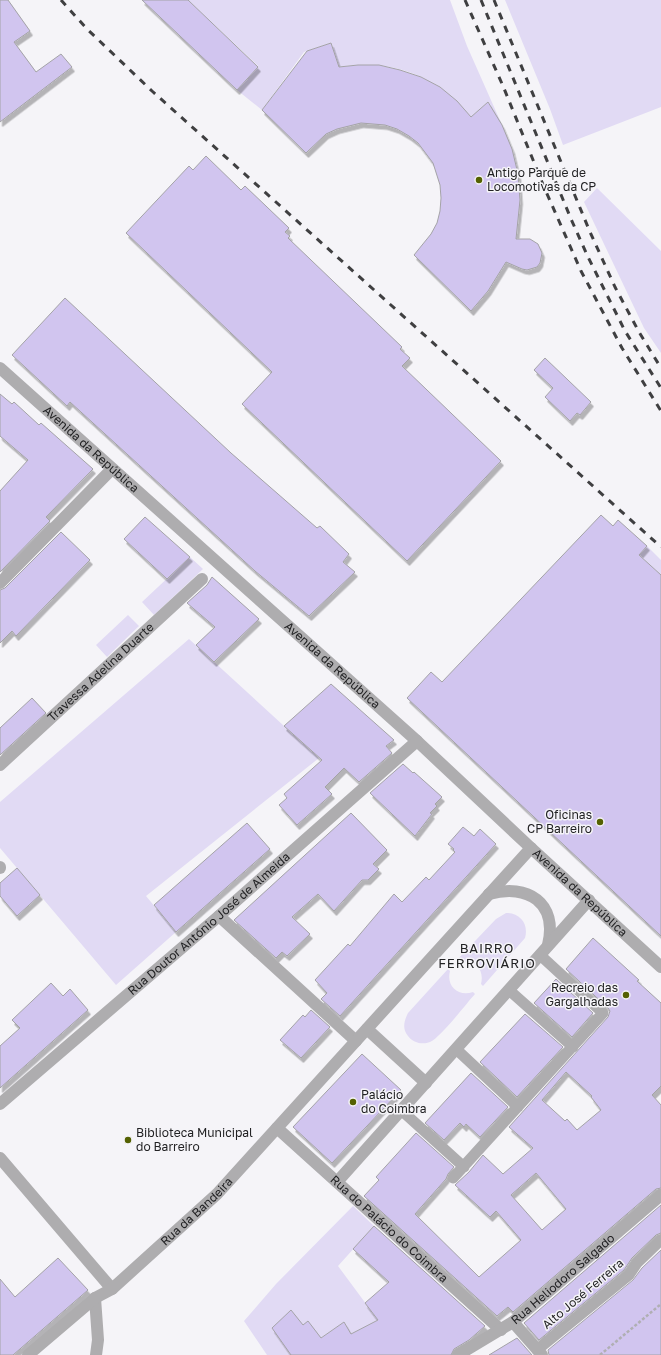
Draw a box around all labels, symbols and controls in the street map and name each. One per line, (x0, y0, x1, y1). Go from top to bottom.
place label: Antigo Parque de Locomotivas da CP (487, 165, 596, 194)
marker: Antigo Parque de Locomotivas da CP (474, 175, 484, 185)
street label: Avenida da República (40, 402, 142, 496)
street label: Avenida da República (282, 618, 384, 712)
street label: Travessa Adelina Duarte (44, 619, 157, 724)
place label: Oficinas CP Barreiro (527, 807, 592, 836)
marker: Oficinas CP Barreiro (595, 817, 605, 827)
street label: Avenida da República (530, 845, 631, 939)
street label: Rua Doutor António José de Almeida (125, 849, 293, 998)
district label: BAIRRO FERROVIÁRIO (438, 940, 536, 971)
place label: Recreio das Gargalhadas (546, 980, 618, 1009)
marker: Recreio das Gargalhadas (621, 990, 631, 1000)
place label: Palácio do Coimbra (361, 1087, 427, 1116)
marker: Palácio do Coimbra (348, 1097, 358, 1107)
place label: Biblioteca Municipal do Barreiro (136, 1125, 253, 1154)
marker: Biblioteca Municipal do Barreiro (123, 1135, 133, 1145)
street label: Rua do Palácio do Coimbra (328, 1172, 451, 1286)
street label: Rua da Bandeira (157, 1174, 236, 1248)
street label: Rua Heliodoro Salgado (508, 1230, 618, 1327)
street label: Alto José Ferreira (539, 1255, 626, 1332)

